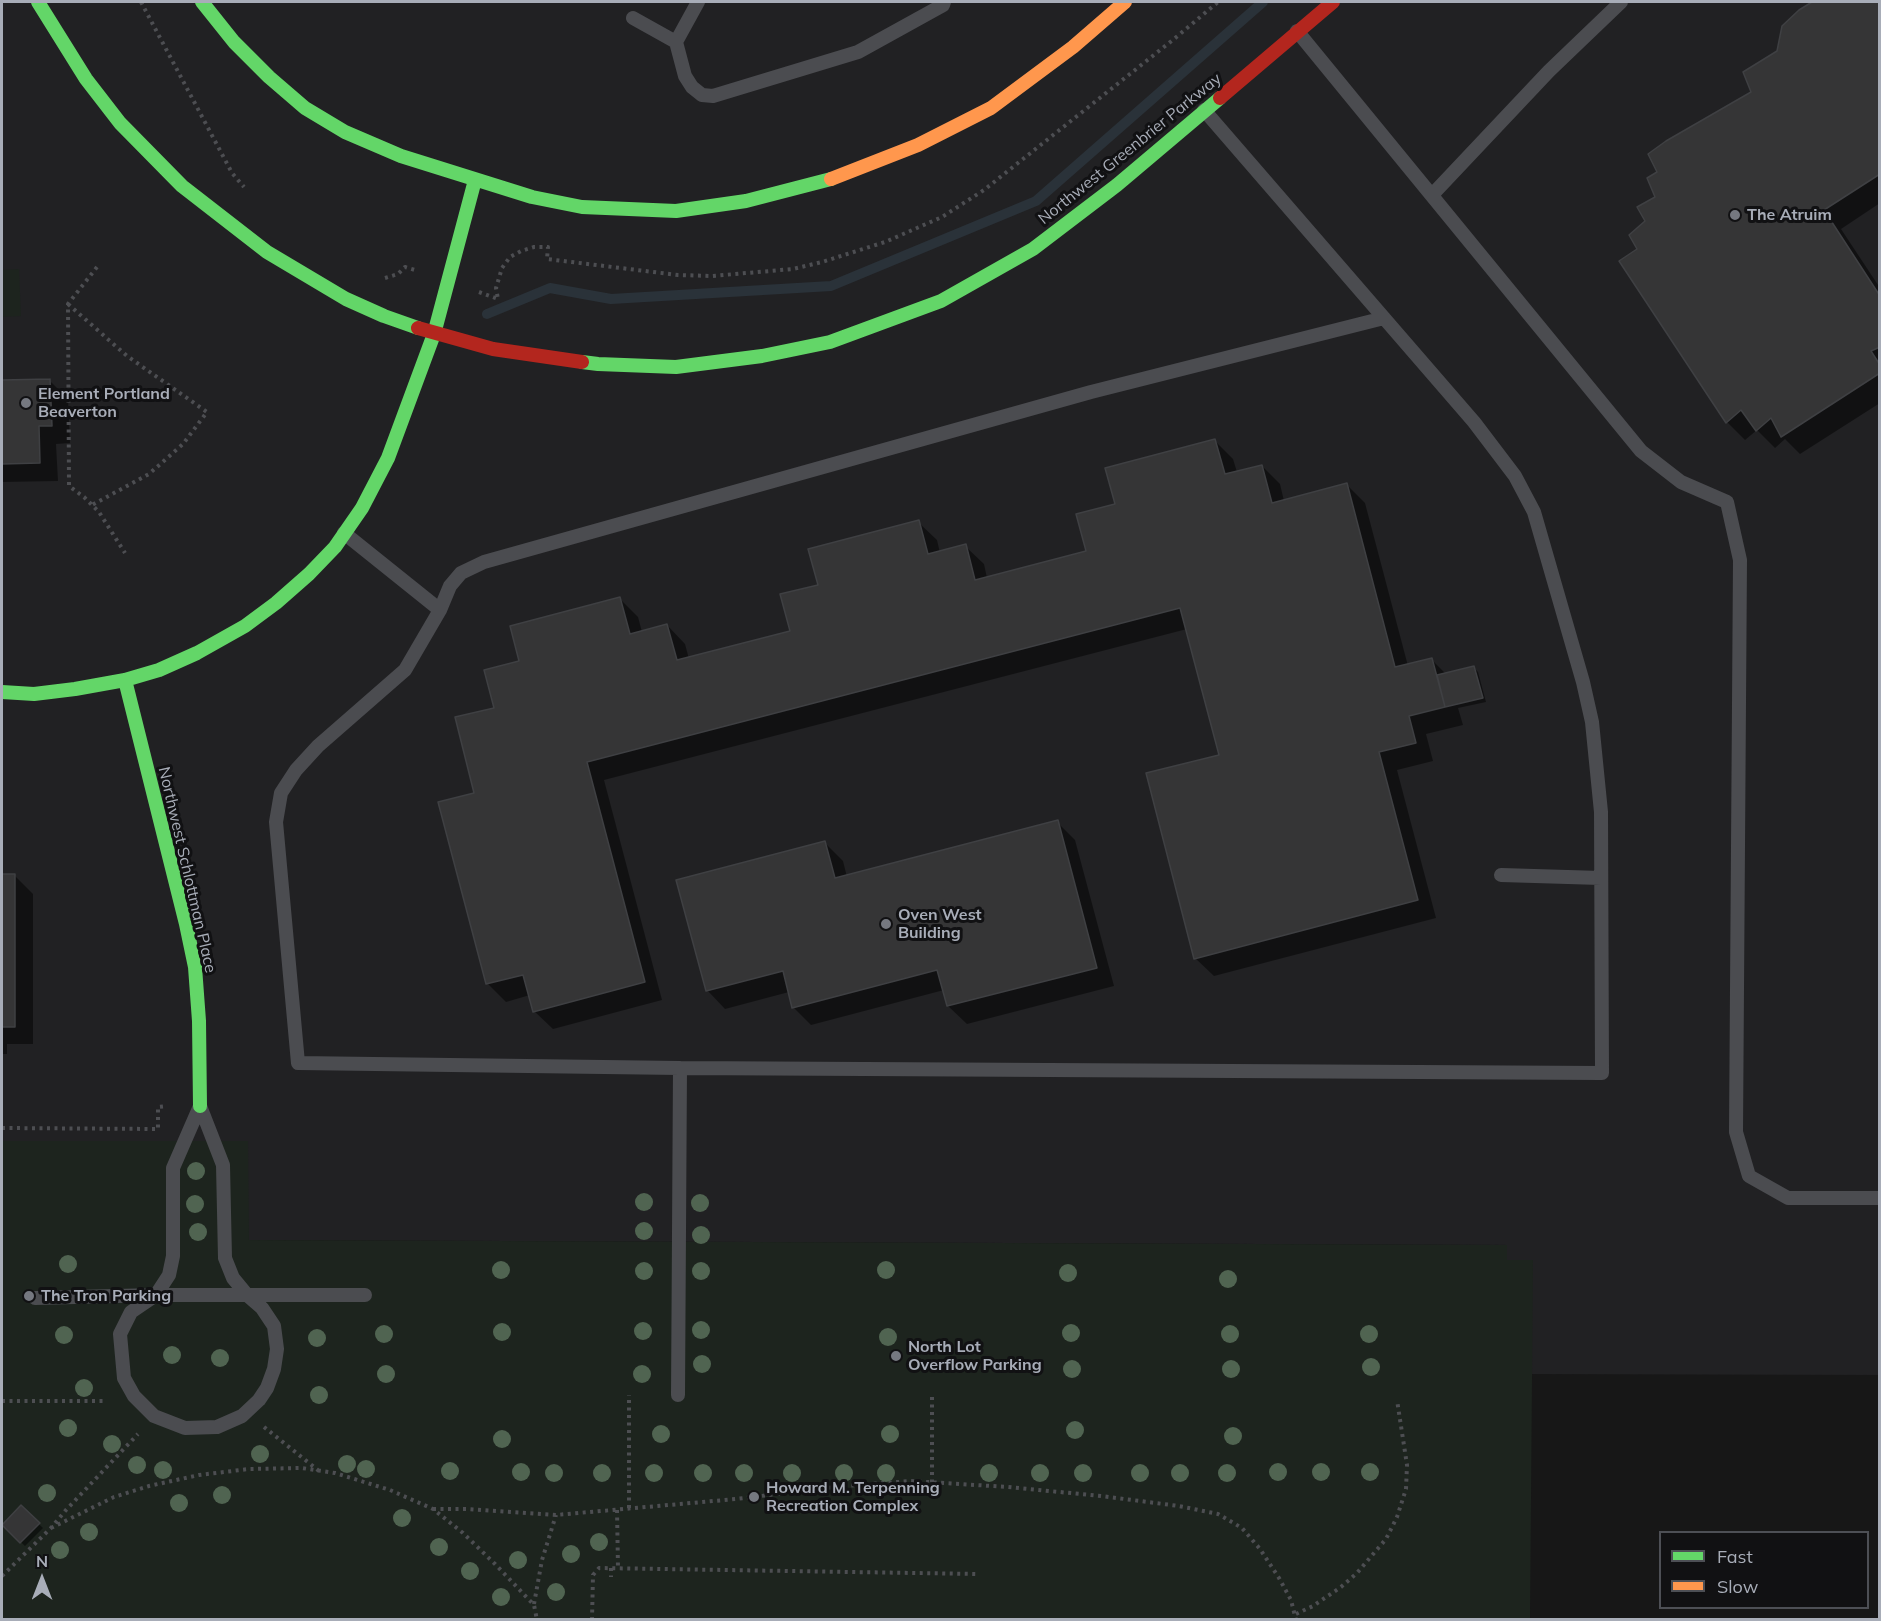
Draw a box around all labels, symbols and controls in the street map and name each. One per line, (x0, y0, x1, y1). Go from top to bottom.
street label: Northwest Greenbrier Parkway (1035, 69, 1225, 229)
place label: The Atruim (1747, 205, 1832, 225)
marker: The Atruim (1728, 208, 1742, 222)
place label: Element Portland Beaverton (38, 384, 170, 422)
marker: Element Portland Beaverton (19, 396, 33, 410)
street label: Northwest Schlottman Place (154, 765, 220, 975)
place label: Oven West Building (898, 905, 982, 943)
marker: Oven West Building (879, 917, 893, 931)
place label: The Tron Parking (41, 1286, 171, 1306)
marker: The Tron Parking (22, 1289, 36, 1303)
place label: North Lot Overflow Parking (908, 1337, 1042, 1375)
marker: North Lot Overflow Parking (889, 1349, 903, 1363)
place label: Howard M. Terpenning Recreation Complex (766, 1478, 940, 1516)
marker: Howard M. Terpenning Recreation Complex (747, 1490, 761, 1504)
legend (1659, 1531, 1869, 1609)
text: Fast (1717, 1545, 1753, 1568)
north arrow (12, 1549, 72, 1609)
text: N (36, 1551, 48, 1571)
text: Slow (1717, 1575, 1758, 1598)

